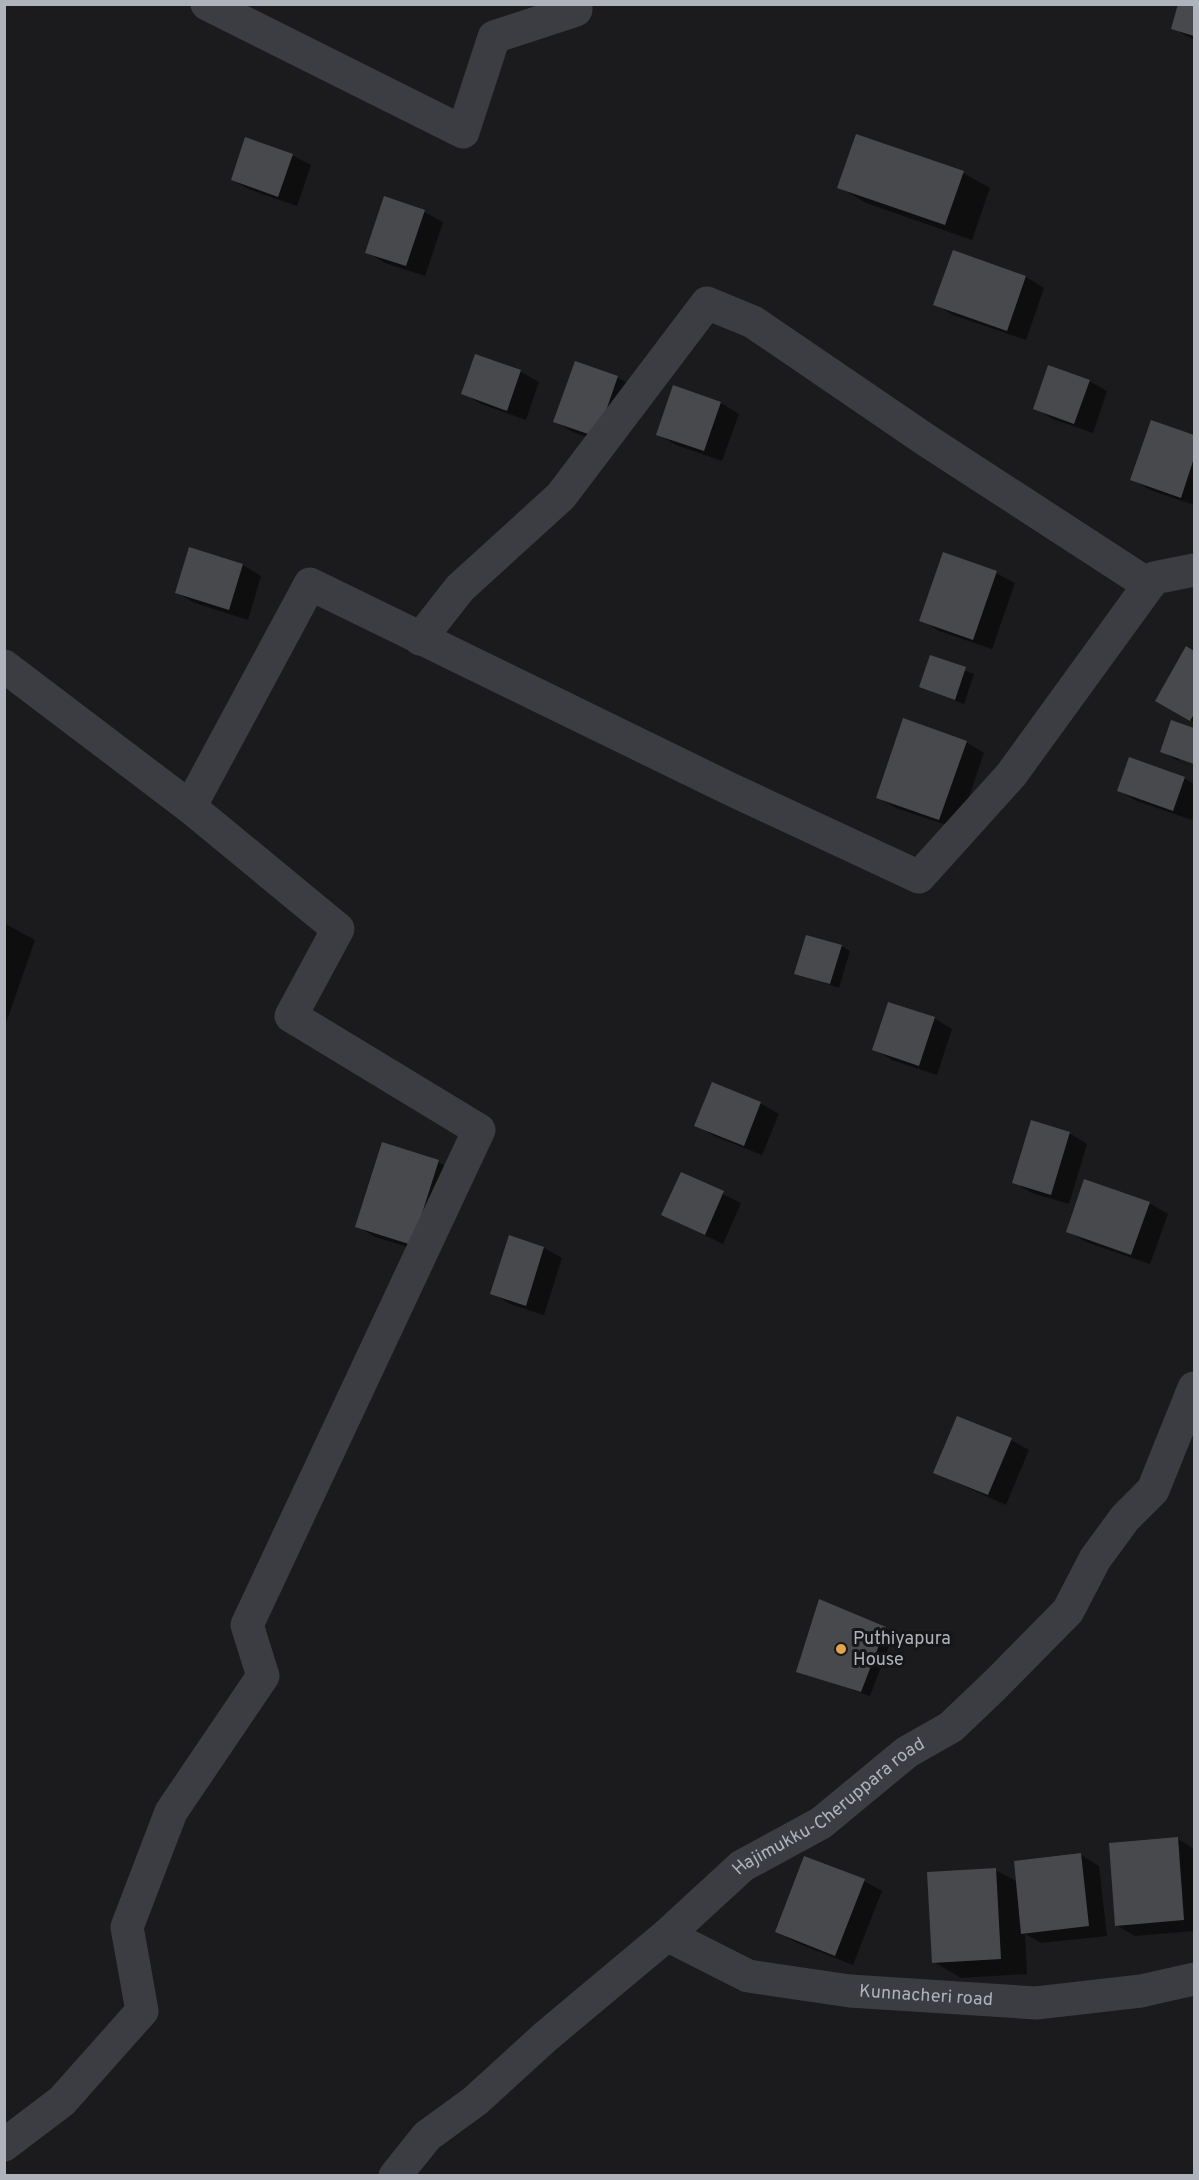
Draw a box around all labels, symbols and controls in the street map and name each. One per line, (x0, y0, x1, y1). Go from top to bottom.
place label: Puthiyapura House (853, 1628, 951, 1672)
marker: Puthiyapura House (834, 1642, 848, 1656)
street label: Hajimukku-Cheruppara road (728, 1733, 929, 1881)
street label: Kunnacheri road (858, 1980, 994, 2012)

